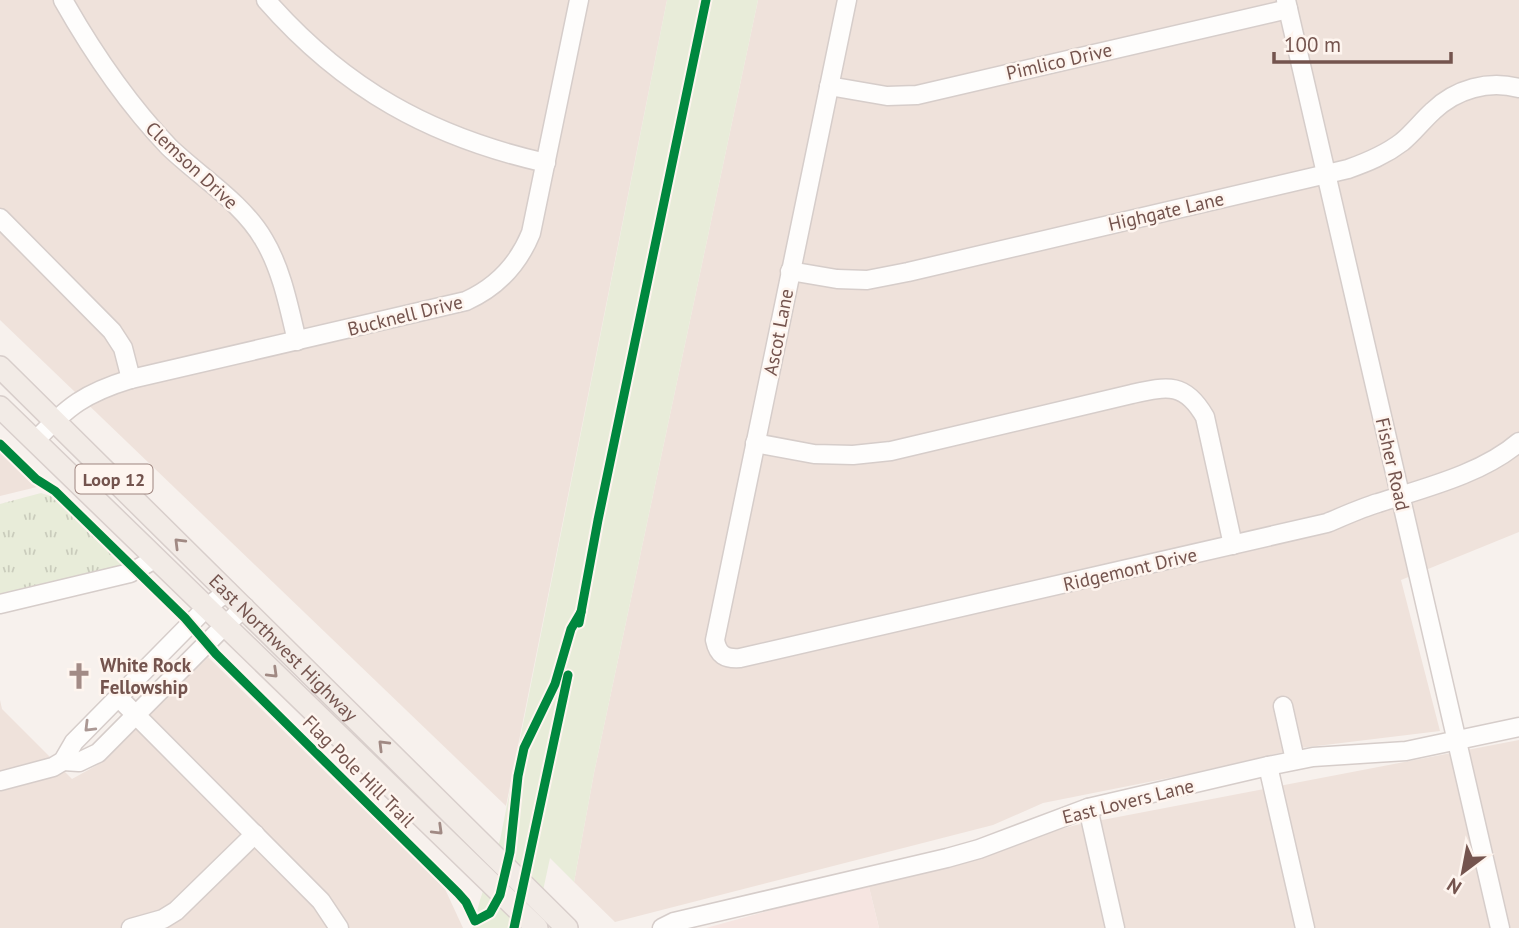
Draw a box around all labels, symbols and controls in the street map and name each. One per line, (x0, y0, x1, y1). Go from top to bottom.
scale bar (1274, 21, 1451, 65)
text: 100 m (1284, 31, 1341, 58)
street label: Pimlico Drive (1004, 37, 1114, 85)
street label: Clemson Drive (141, 116, 243, 214)
street label: Highgate Lane (1106, 186, 1226, 236)
street label: Ascot Lane (758, 287, 798, 377)
street label: Bucknell Drive (345, 289, 465, 341)
street label: Fisher Road (1371, 415, 1415, 513)
road number: Loop 12 (76, 464, 152, 494)
one-way arrow (174, 539, 187, 552)
street label: Ridgemont Drive (1061, 542, 1199, 596)
street label: East Northwest Highway (204, 569, 363, 727)
place label: White Rock Fellowship (100, 653, 192, 699)
church icon: White Rock Fellowship (64, 661, 94, 691)
one-way arrow (264, 665, 277, 678)
street label: Flag Pole Hill Trail (298, 710, 420, 832)
one-way arrow (85, 718, 98, 731)
one-way arrow (379, 740, 392, 753)
street label: East Lovers Lane (1060, 773, 1196, 829)
one-way arrow (429, 822, 442, 835)
north arrow (1428, 837, 1498, 907)
text: N (1442, 873, 1466, 900)

